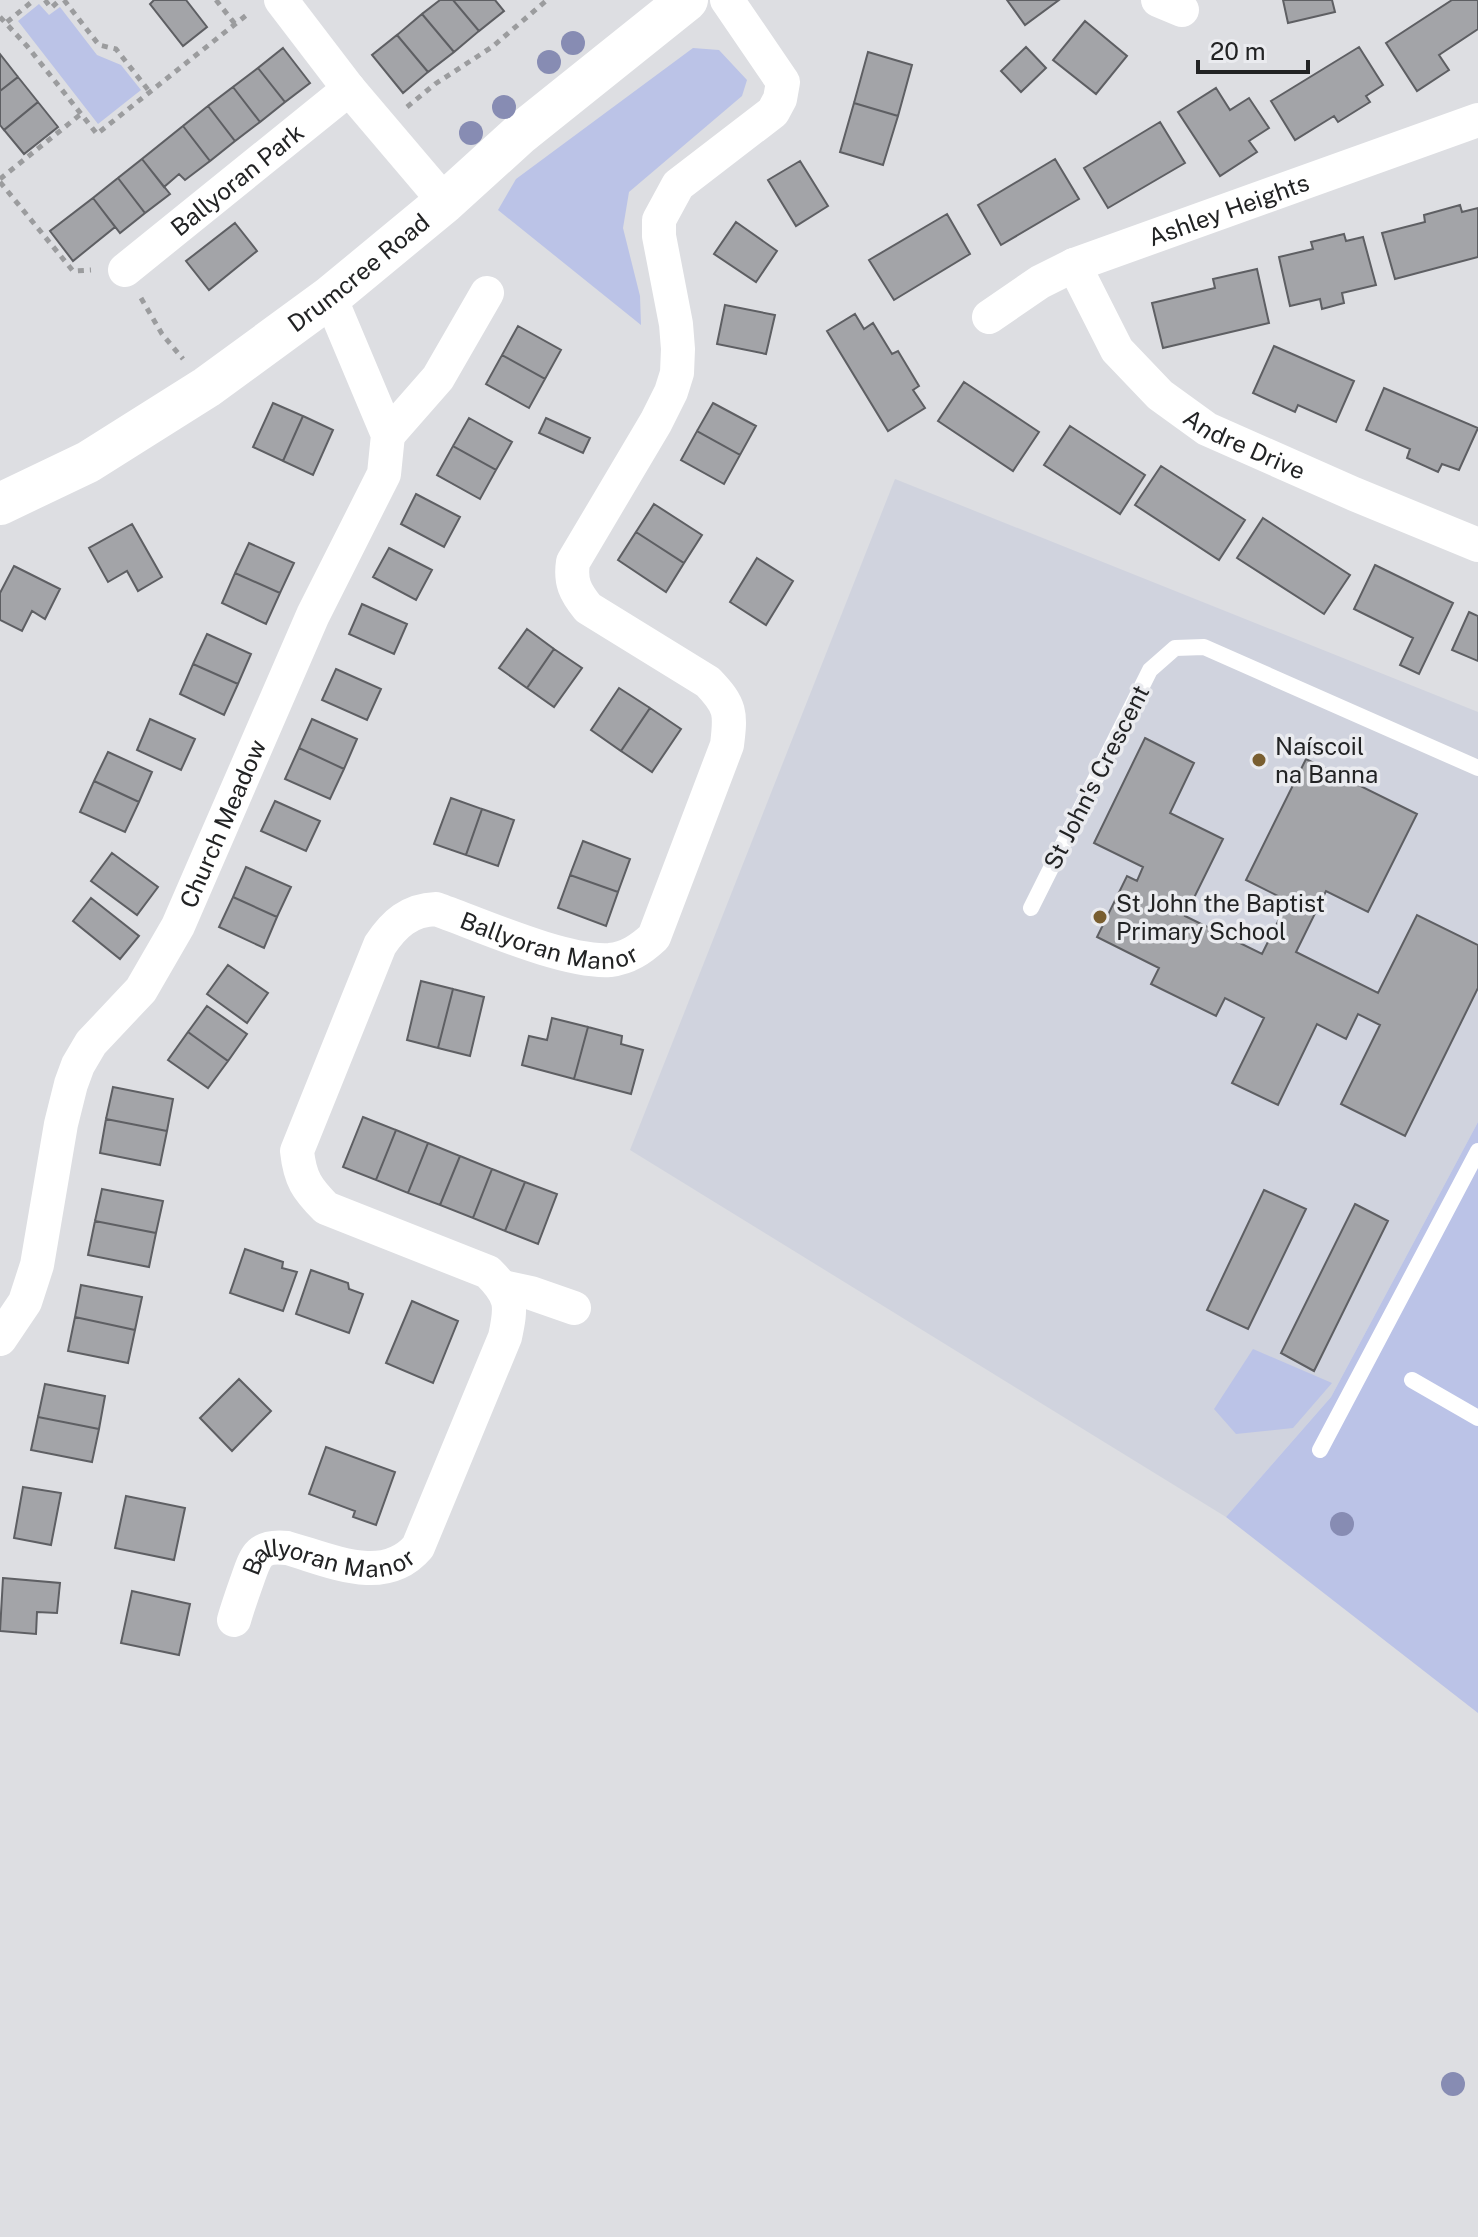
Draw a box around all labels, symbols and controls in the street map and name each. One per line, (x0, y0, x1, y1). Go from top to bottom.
scale bar (1198, 24, 1308, 74)
text: 20 m (1210, 37, 1266, 65)
street label: Ballyoran Park (165, 118, 309, 241)
street label: Ashley Heights (1144, 168, 1313, 251)
street label: Drumcree Road (282, 207, 434, 337)
street label: Andre Drive (1178, 403, 1310, 485)
street label: St John's Crescent (1038, 680, 1154, 874)
place label: Naíscoil na Banna (1275, 732, 1378, 788)
street label: Church Meadow (174, 735, 271, 912)
marker: Naíscoil na Banna (1250, 751, 1268, 769)
place label: St John the Baptist Primary School (1116, 889, 1325, 945)
street label: Ballyoran Manor (456, 906, 643, 974)
marker: St John the Baptist Primary School (1091, 908, 1109, 926)
street label: Ballyoran Manor (236, 1533, 420, 1582)

